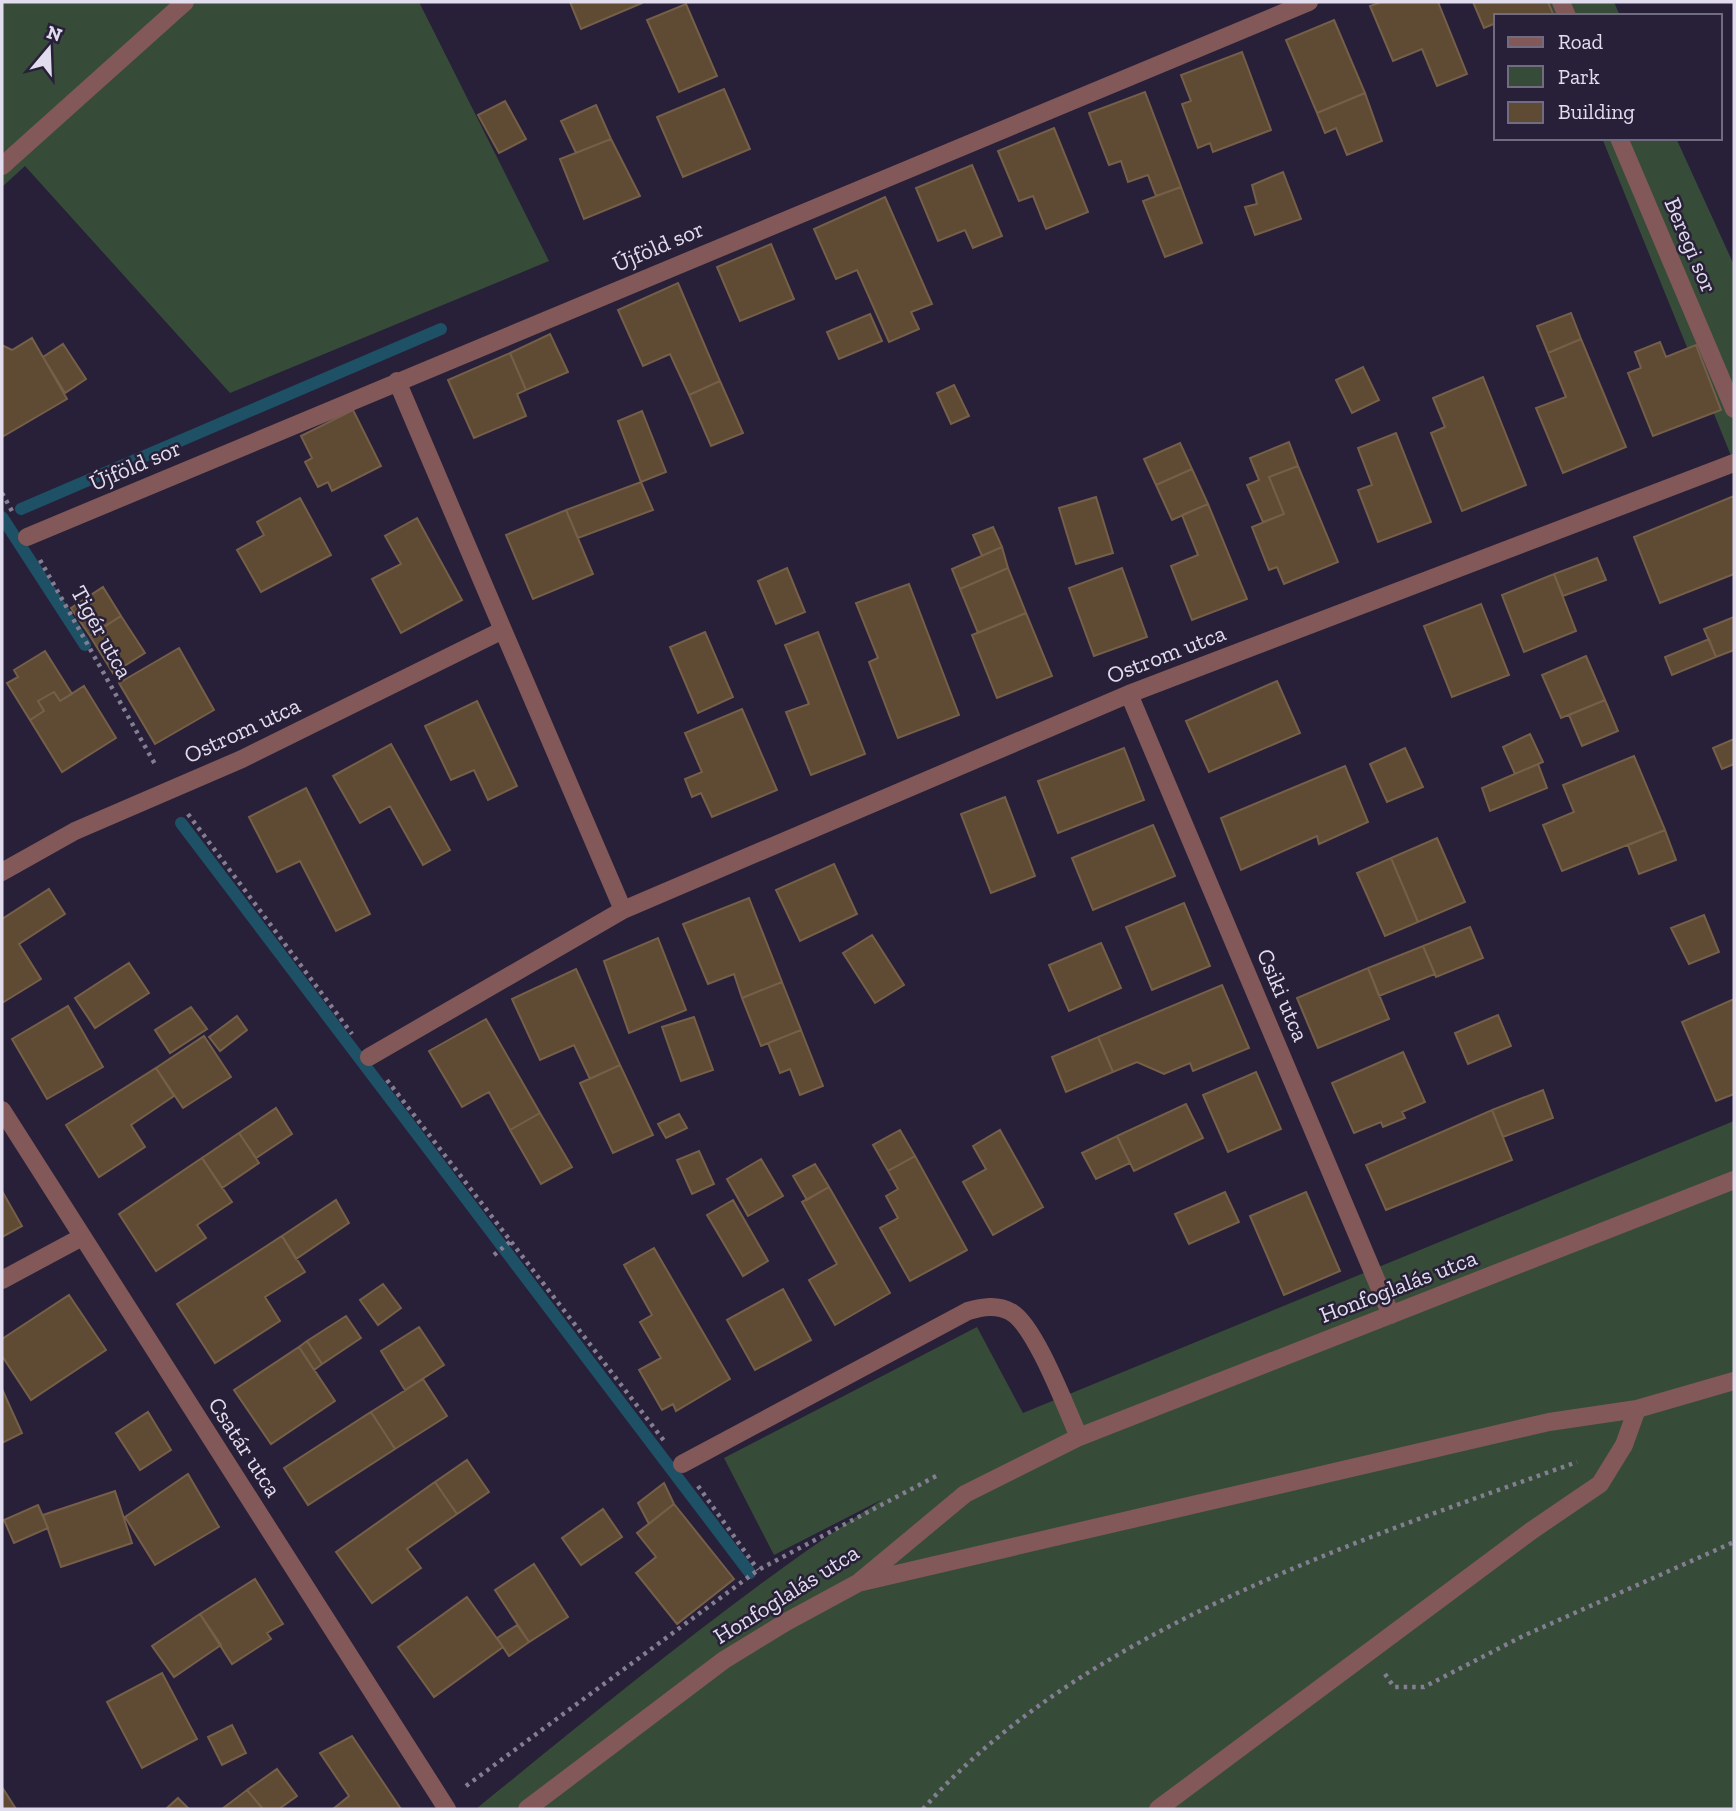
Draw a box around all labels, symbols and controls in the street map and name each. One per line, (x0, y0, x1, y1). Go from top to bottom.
north arrow (14, 14, 84, 84)
legend (1494, 14, 1722, 140)
text: N (44, 20, 65, 47)
text: Road (1558, 29, 1604, 54)
text: Park (1558, 64, 1600, 89)
text: Building (1558, 99, 1635, 124)
street label: Beregi sor (1658, 193, 1724, 297)
street label: Újföld sor (608, 214, 708, 278)
street label: Újföld sor (85, 433, 185, 497)
street label: Tigér utca (65, 581, 139, 683)
street label: Ostrom utca (1103, 619, 1229, 689)
street label: Ostrom utca (179, 691, 305, 769)
street label: Csiki utca (1251, 944, 1315, 1046)
street label: Honfoglalás utca (1315, 1243, 1481, 1329)
street label: Csatár utca (202, 1392, 288, 1502)
street label: Honfoglalás utca (708, 1538, 864, 1650)

